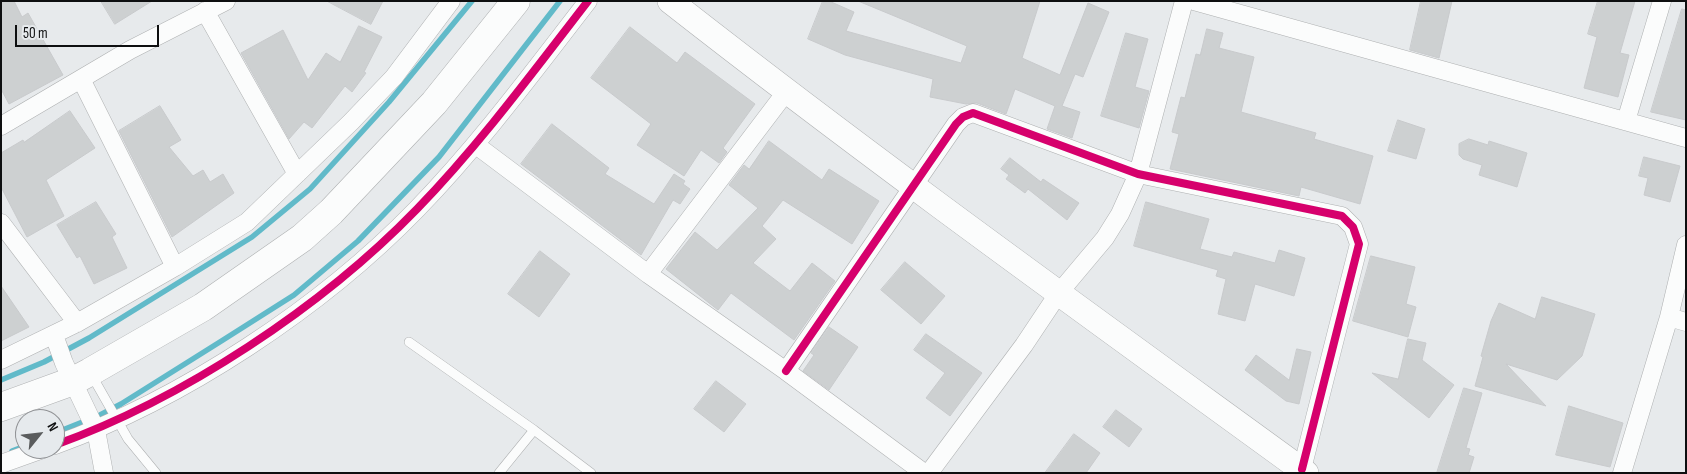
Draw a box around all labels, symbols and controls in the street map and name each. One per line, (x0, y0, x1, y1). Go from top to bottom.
scale bar (18, 15, 161, 47)
text: 50 m (23, 24, 48, 43)
north arrow (15, 409, 65, 459)
text: N (43, 420, 62, 434)

